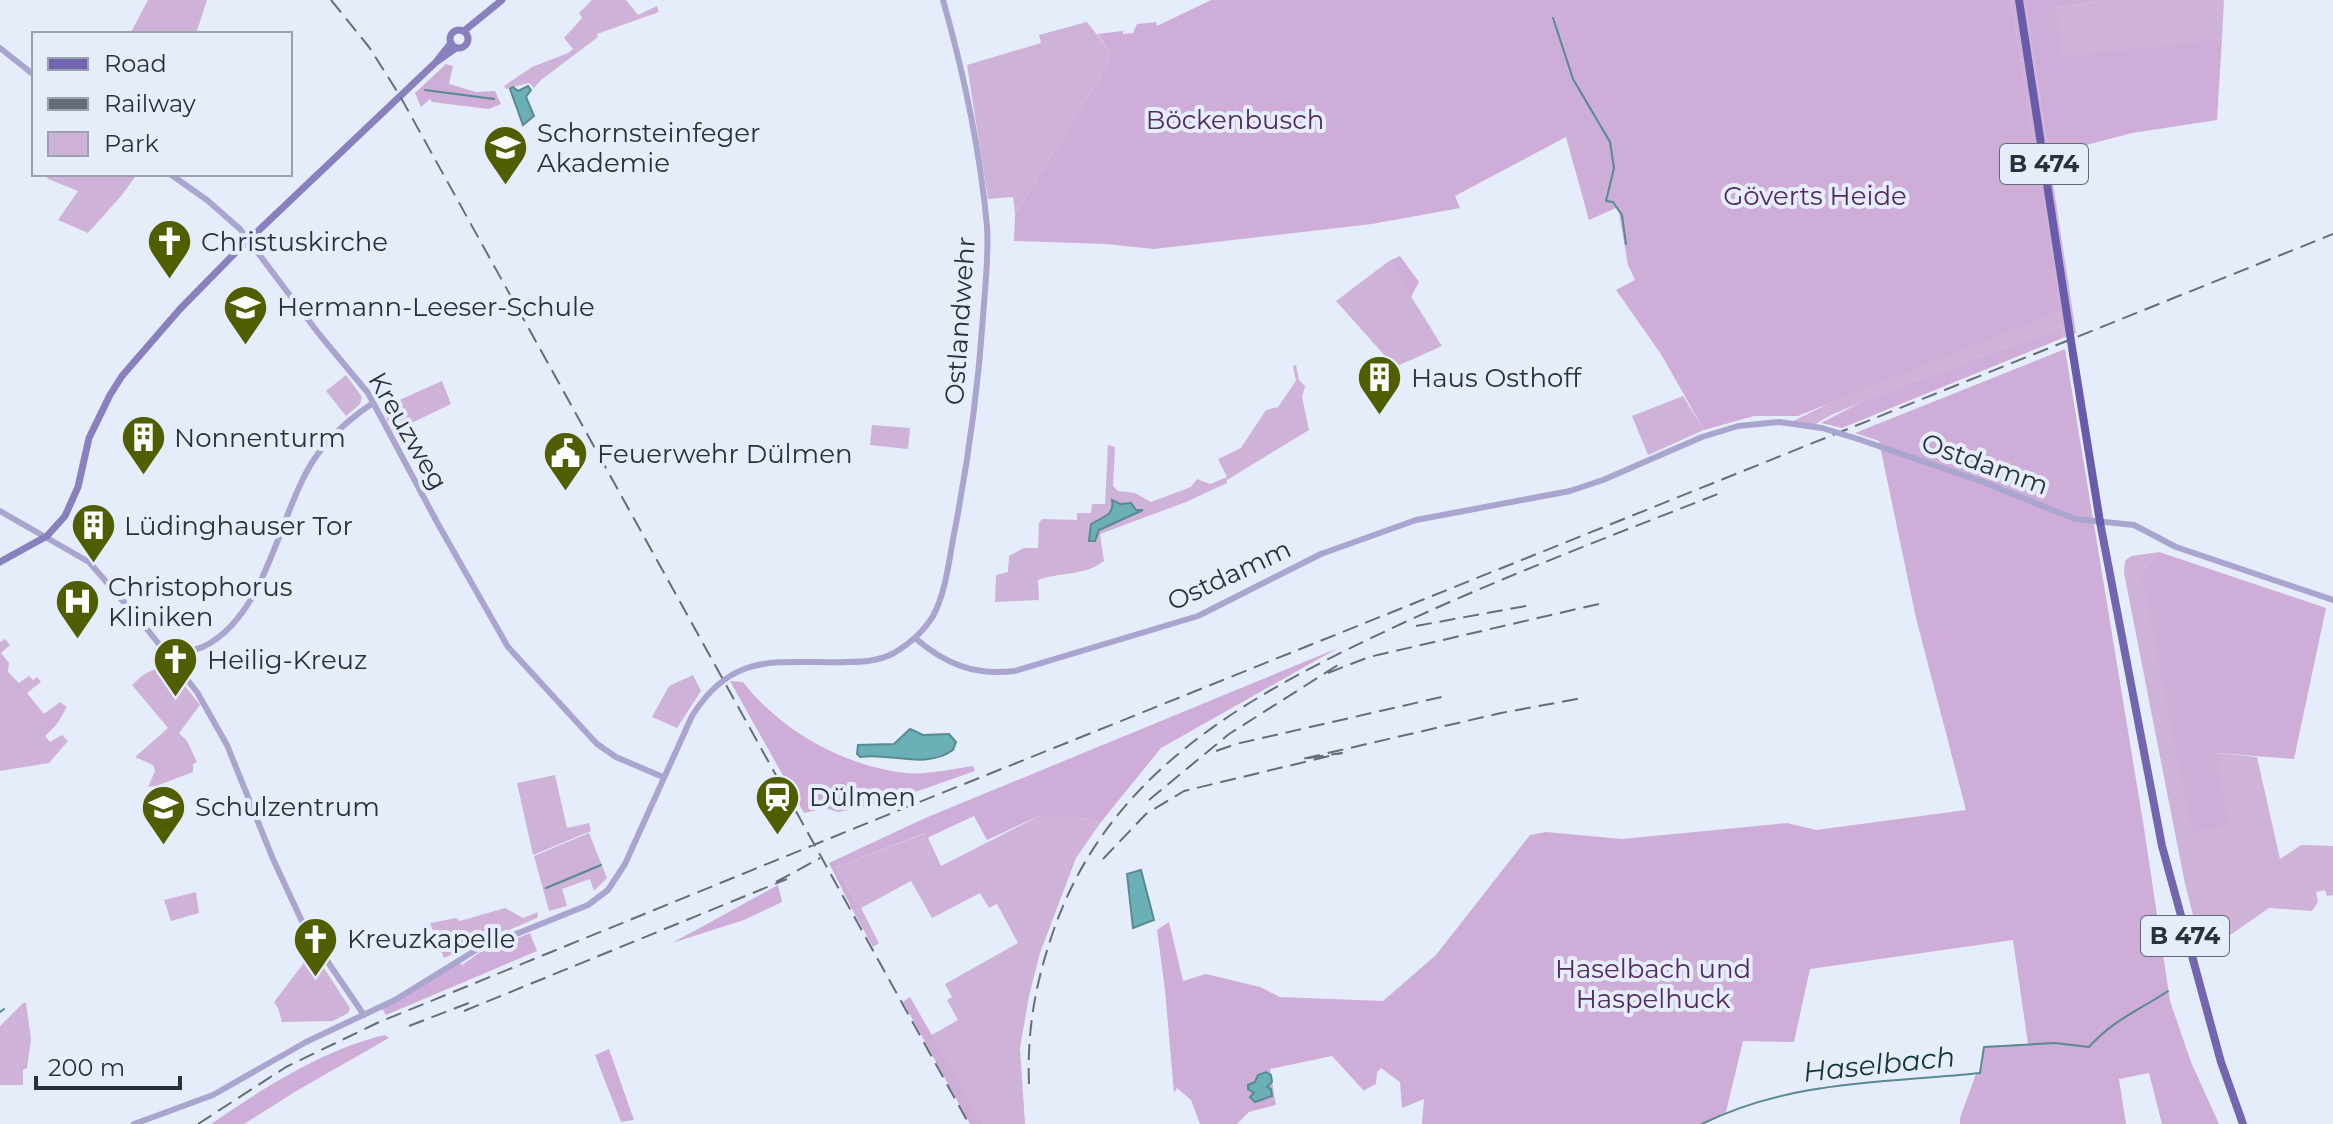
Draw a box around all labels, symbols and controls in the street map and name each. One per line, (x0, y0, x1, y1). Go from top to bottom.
legend (32, 32, 292, 176)
text: Road (104, 49, 167, 78)
text: Railway (104, 89, 196, 118)
park label: Böckenbusch (1146, 104, 1324, 136)
place label: Schornsteinfeger Akademie (537, 117, 760, 179)
school or university icon: Schornsteinfeger Akademie (482, 124, 530, 187)
text: Park (104, 129, 159, 158)
road number: B 474 (2000, 144, 2088, 184)
park label: Göverts Heide (1723, 180, 1907, 212)
church icon: Christuskirche (146, 218, 194, 281)
place label: Christuskirche (201, 226, 388, 258)
street label: Ostlandwehr (938, 236, 982, 406)
school or university icon: Hermann-Leeser-Schule (222, 283, 270, 346)
place label: Hermann-Leeser-Schule (277, 291, 595, 323)
building icon: Haus Osthoff (1356, 354, 1404, 417)
place label: Haus Osthoff (1411, 362, 1582, 394)
street label: Kreuzweg (362, 366, 454, 496)
building icon: Nonnenturm (119, 414, 167, 477)
place label: Nonnenturm (174, 422, 346, 454)
street label: Ostdamm (1917, 426, 2053, 502)
public building icon: Feuerwehr Dülmen (542, 430, 590, 493)
place label: Feuerwehr Dülmen (597, 438, 852, 470)
building icon: Lüdinghauser Tor (69, 502, 117, 565)
place label: Lüdinghauser Tor (124, 510, 353, 542)
street label: Ostdamm (1162, 532, 1296, 618)
place label: Christophorus Kliniken (108, 571, 292, 633)
hospital icon: Christophorus Kliniken (53, 578, 101, 641)
church icon: Heilig-Kreuz (152, 636, 200, 699)
place label: Heilig-Kreuz (207, 644, 367, 676)
station icon: Dülmen (754, 773, 802, 836)
place label: Dülmen (809, 781, 916, 813)
school or university icon: Schulzentrum (140, 783, 188, 846)
place label: Schulzentrum (195, 791, 380, 823)
church icon: Kreuzkapelle (292, 915, 340, 978)
road number: B 474 (2141, 916, 2229, 956)
place label: Kreuzkapelle (347, 923, 515, 955)
park label: Haselbach und Haspelhuck (1555, 953, 1751, 1015)
water label: Haselbach (1801, 1039, 1957, 1089)
scale bar (36, 1040, 180, 1090)
text: 200 m (48, 1053, 125, 1082)

